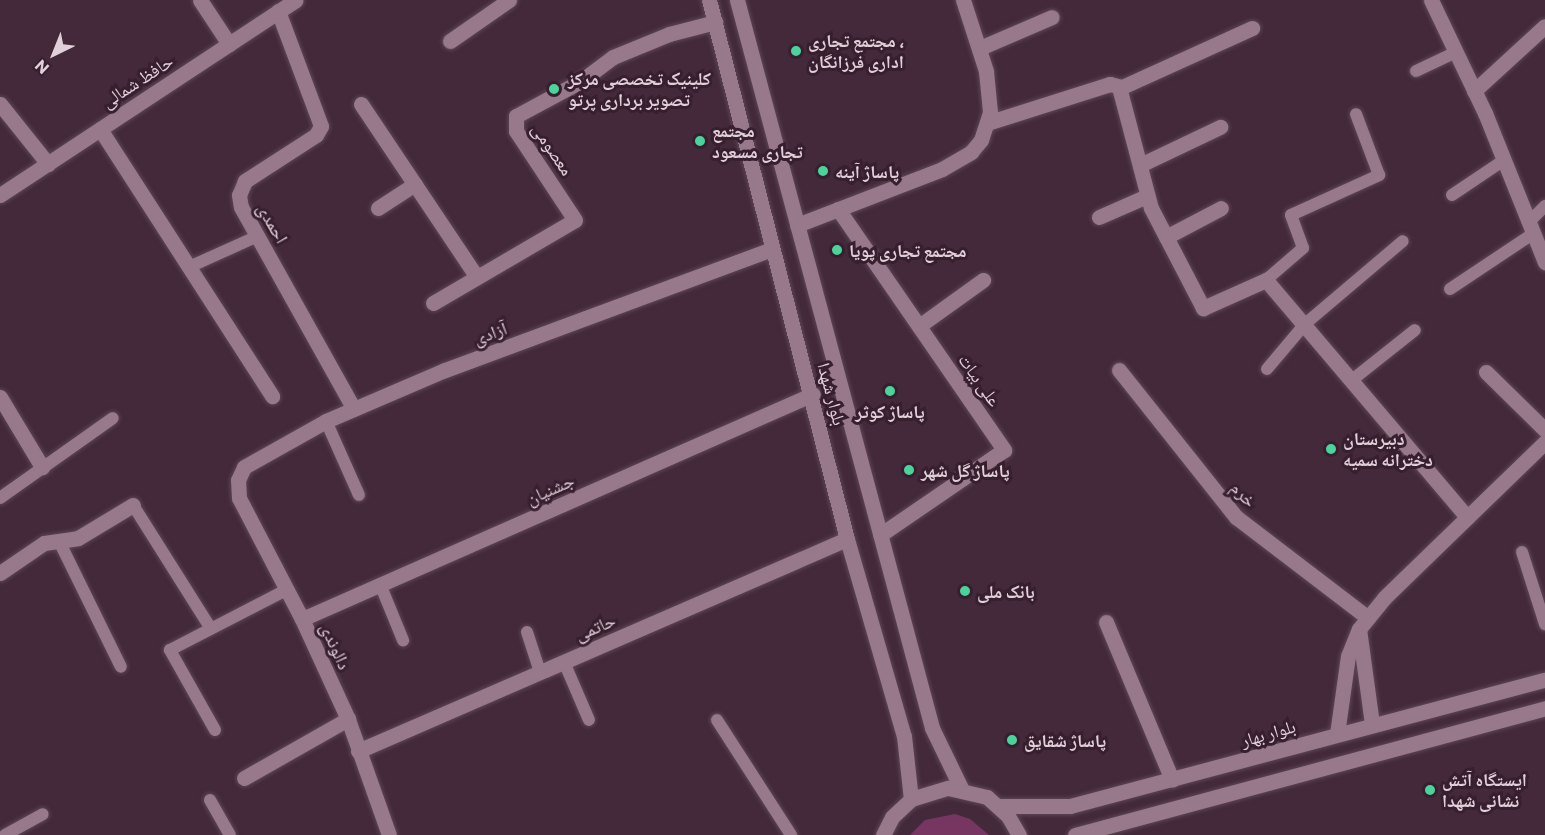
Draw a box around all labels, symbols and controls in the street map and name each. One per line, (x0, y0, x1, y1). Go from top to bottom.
north arrow (24, 24, 84, 84)
place label: مجتمع تجاری ، اداری فرزانگان (808, 30, 904, 72)
marker: مجتمع تجاری ، اداری فرزانگان (789, 44, 803, 58)
street label: حافظ شمالی (97, 50, 177, 112)
text: N (31, 56, 52, 79)
place label: کلینیک تخصصی مرکز تصویر برداری پرتو (568, 68, 711, 110)
marker: کلینیک تخصصی مرکز تصویر برداری پرتو (545, 80, 563, 98)
street label: معصومی (528, 119, 578, 179)
place label: مجتمع تجاری مسعود (712, 120, 803, 162)
marker: مجتمع تجاری مسعود (693, 134, 707, 148)
place label: پاساژ آینه (835, 160, 899, 182)
marker: پاساژ آینه (816, 164, 830, 178)
street label: احمدی (253, 199, 293, 247)
place label: مجتمع تجاری پویا (849, 239, 966, 261)
marker: مجتمع تجاری پویا (830, 243, 844, 257)
street label: آزادی (470, 317, 510, 349)
street label: علی بیات (954, 350, 1006, 410)
street label: بلوار شهدا (813, 360, 851, 428)
marker: پاساژ کوثر (883, 384, 897, 398)
place label: پاساژ کوثر (855, 400, 925, 422)
place label: دبیرستان دخترانه سمیه (1343, 428, 1433, 470)
marker: دبیرستان دخترانه سمیه (1324, 442, 1338, 456)
place label: پاساژ گل شهر (921, 459, 1010, 481)
marker: پاساژ گل شهر (902, 463, 916, 477)
street label: جشنیان (523, 469, 577, 509)
street label: خرم (1227, 477, 1261, 511)
place label: بانک ملی (977, 580, 1035, 602)
marker: بانک ملی (958, 584, 972, 598)
street label: حاتمی (571, 609, 619, 645)
street label: دالوندی (316, 619, 356, 673)
street label: بلوار بهار (1238, 715, 1298, 751)
place label: پاساژ شقایق (1024, 729, 1106, 751)
marker: پاساژ شقایق (1005, 733, 1019, 747)
place label: ایستگاه آتش نشانی شهدا (1442, 769, 1527, 812)
marker: ایستگاه آتش نشانی شهدا (1423, 783, 1437, 797)

